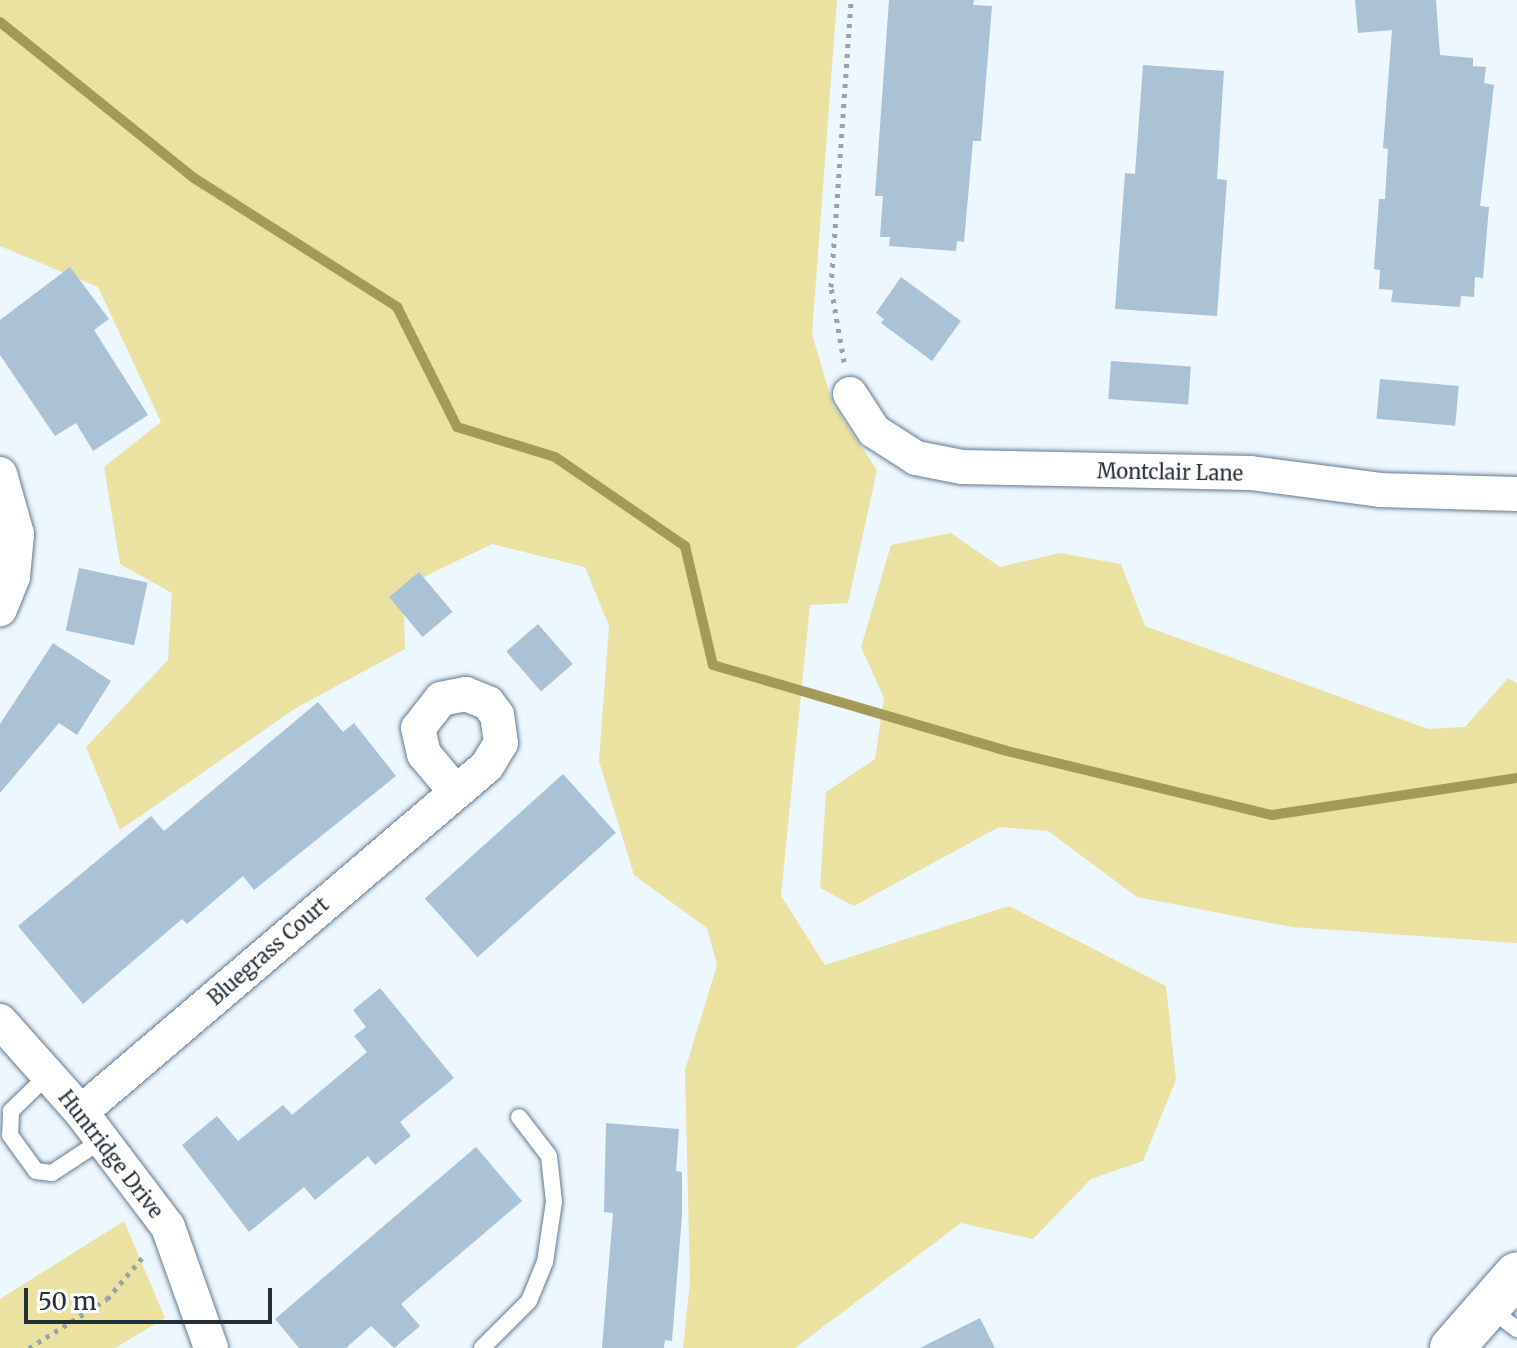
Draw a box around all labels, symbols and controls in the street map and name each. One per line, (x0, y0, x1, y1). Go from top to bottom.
street label: Montclair Lane (1097, 459, 1243, 485)
street label: Bluegrass Court (203, 892, 333, 1010)
street label: Huntridge Drive (54, 1085, 168, 1223)
scale bar (28, 1272, 276, 1322)
text: 50 m (38, 1286, 97, 1317)

